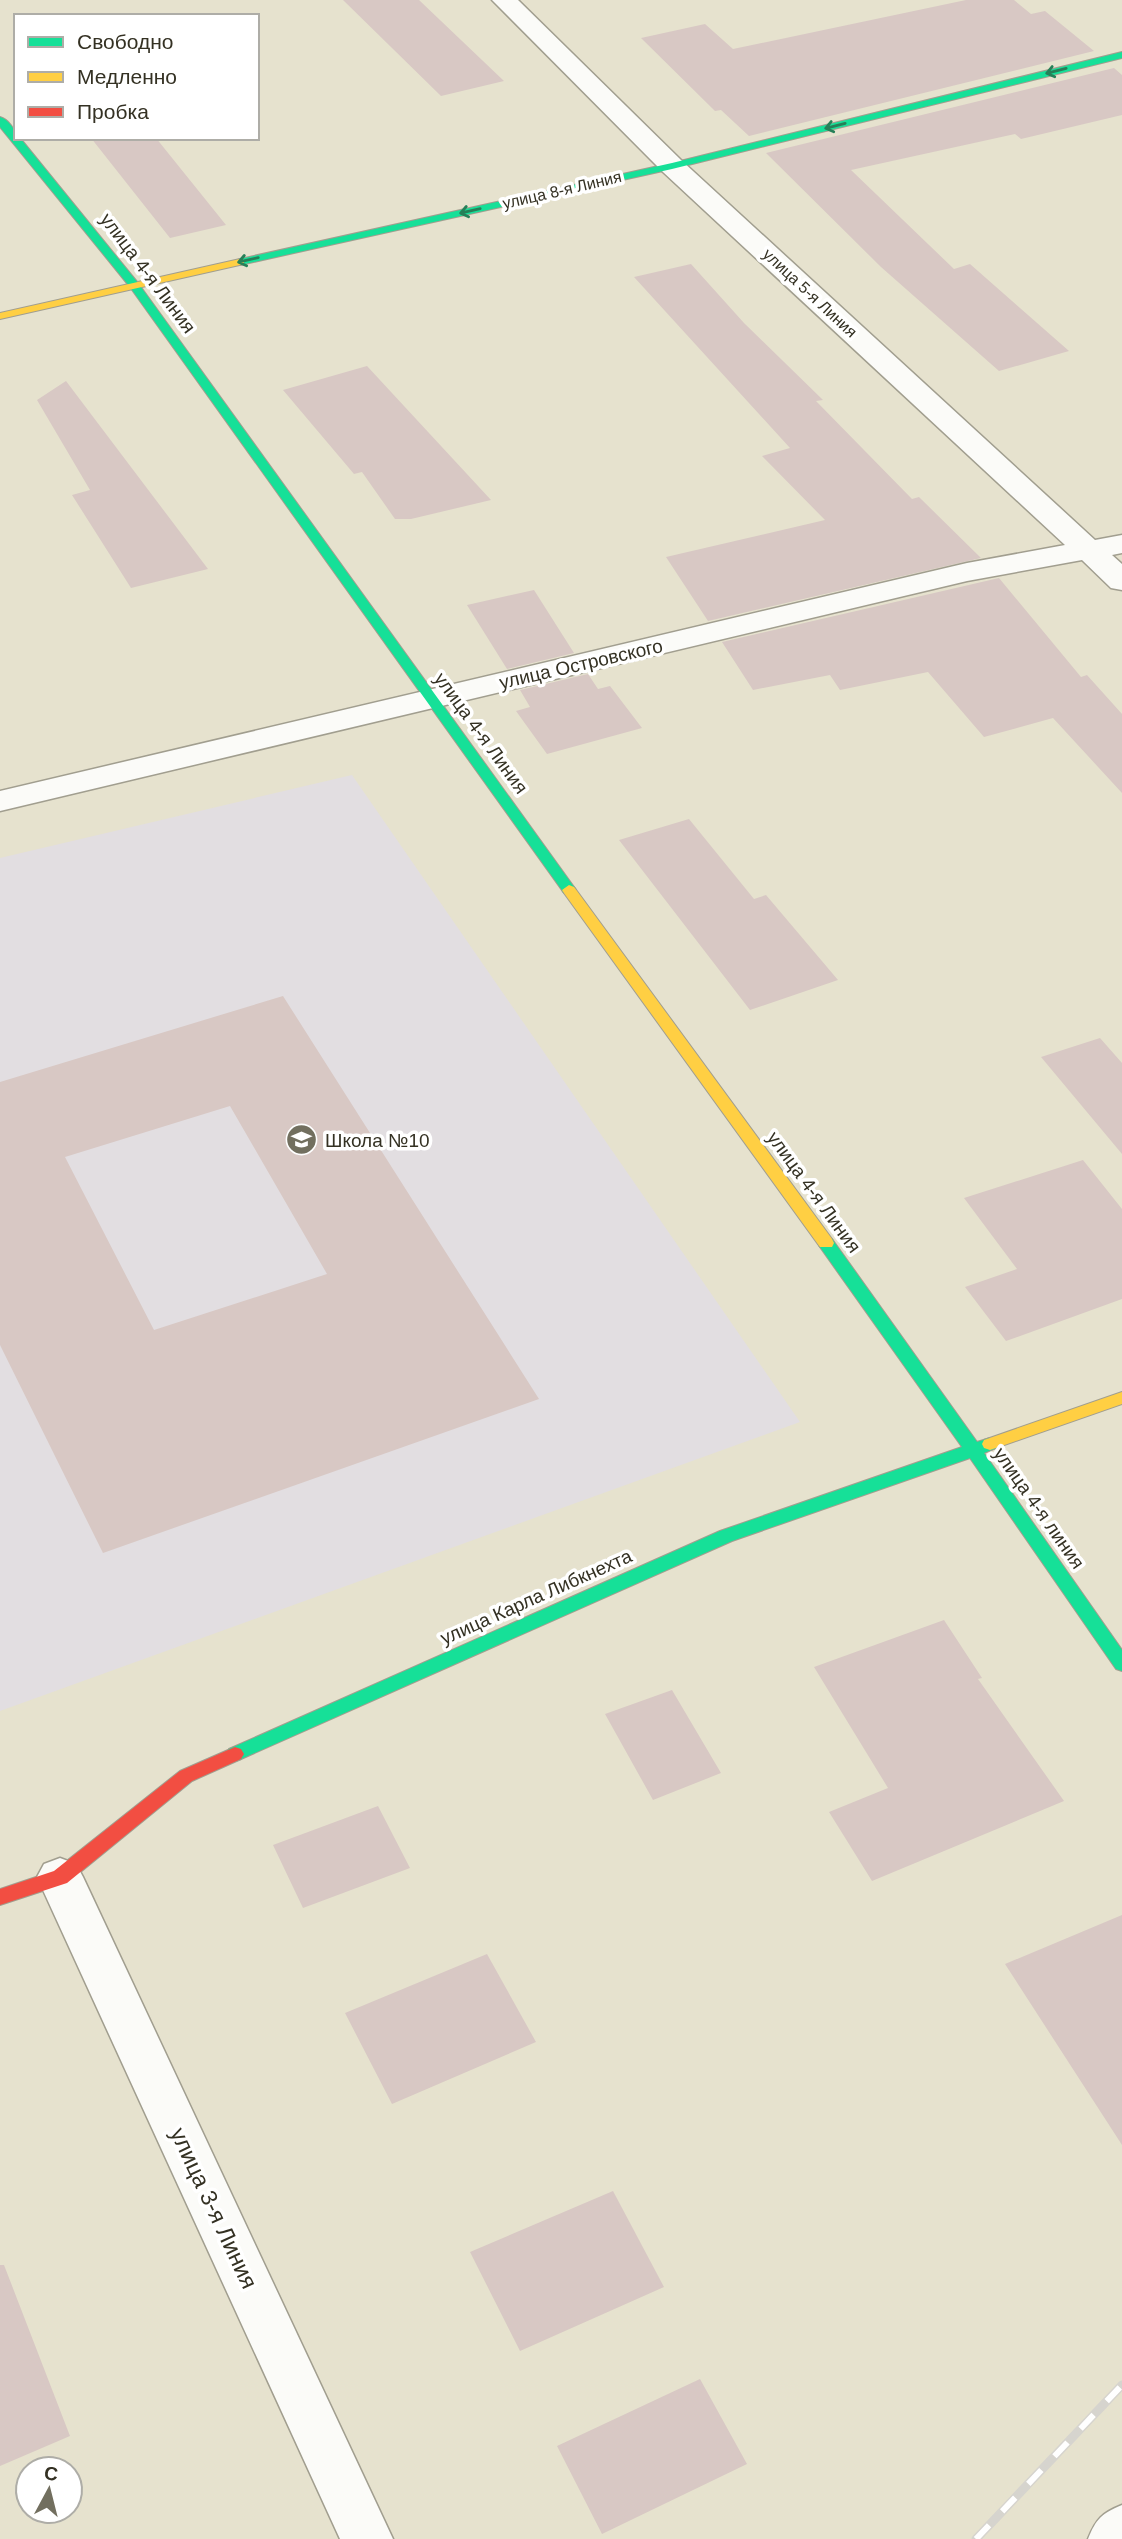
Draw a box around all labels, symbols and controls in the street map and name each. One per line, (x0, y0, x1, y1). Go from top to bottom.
legend (14, 14, 259, 140)
text: Свободно (77, 30, 174, 53)
text: Медленно (77, 65, 177, 88)
one-way arrow (1045, 65, 1068, 78)
text: Пробка (77, 100, 149, 123)
one-way arrow (824, 120, 847, 133)
street label: улица 8-я Линия (501, 168, 623, 212)
one-way arrow (459, 204, 482, 218)
street label: улица 4-я Линия (96, 209, 200, 337)
street label: улица 5-я Линия (760, 245, 860, 341)
one-way arrow (237, 254, 260, 267)
street label: улица Островского (497, 635, 665, 693)
street label: улица 4-я Линия (430, 668, 532, 798)
school or university icon: Школа №10 (285, 1123, 319, 1157)
street label: улица 4-я Линия (763, 1127, 865, 1257)
place label: Школа №10 (325, 1130, 430, 1151)
street label: улица 4-я линия (989, 1443, 1089, 1573)
street label: улица Карла Либкнехта (437, 1545, 635, 1649)
street label: улица 3-я Линия (165, 2123, 263, 2293)
north arrow (14, 2455, 84, 2525)
text: С (43, 2462, 59, 2485)

